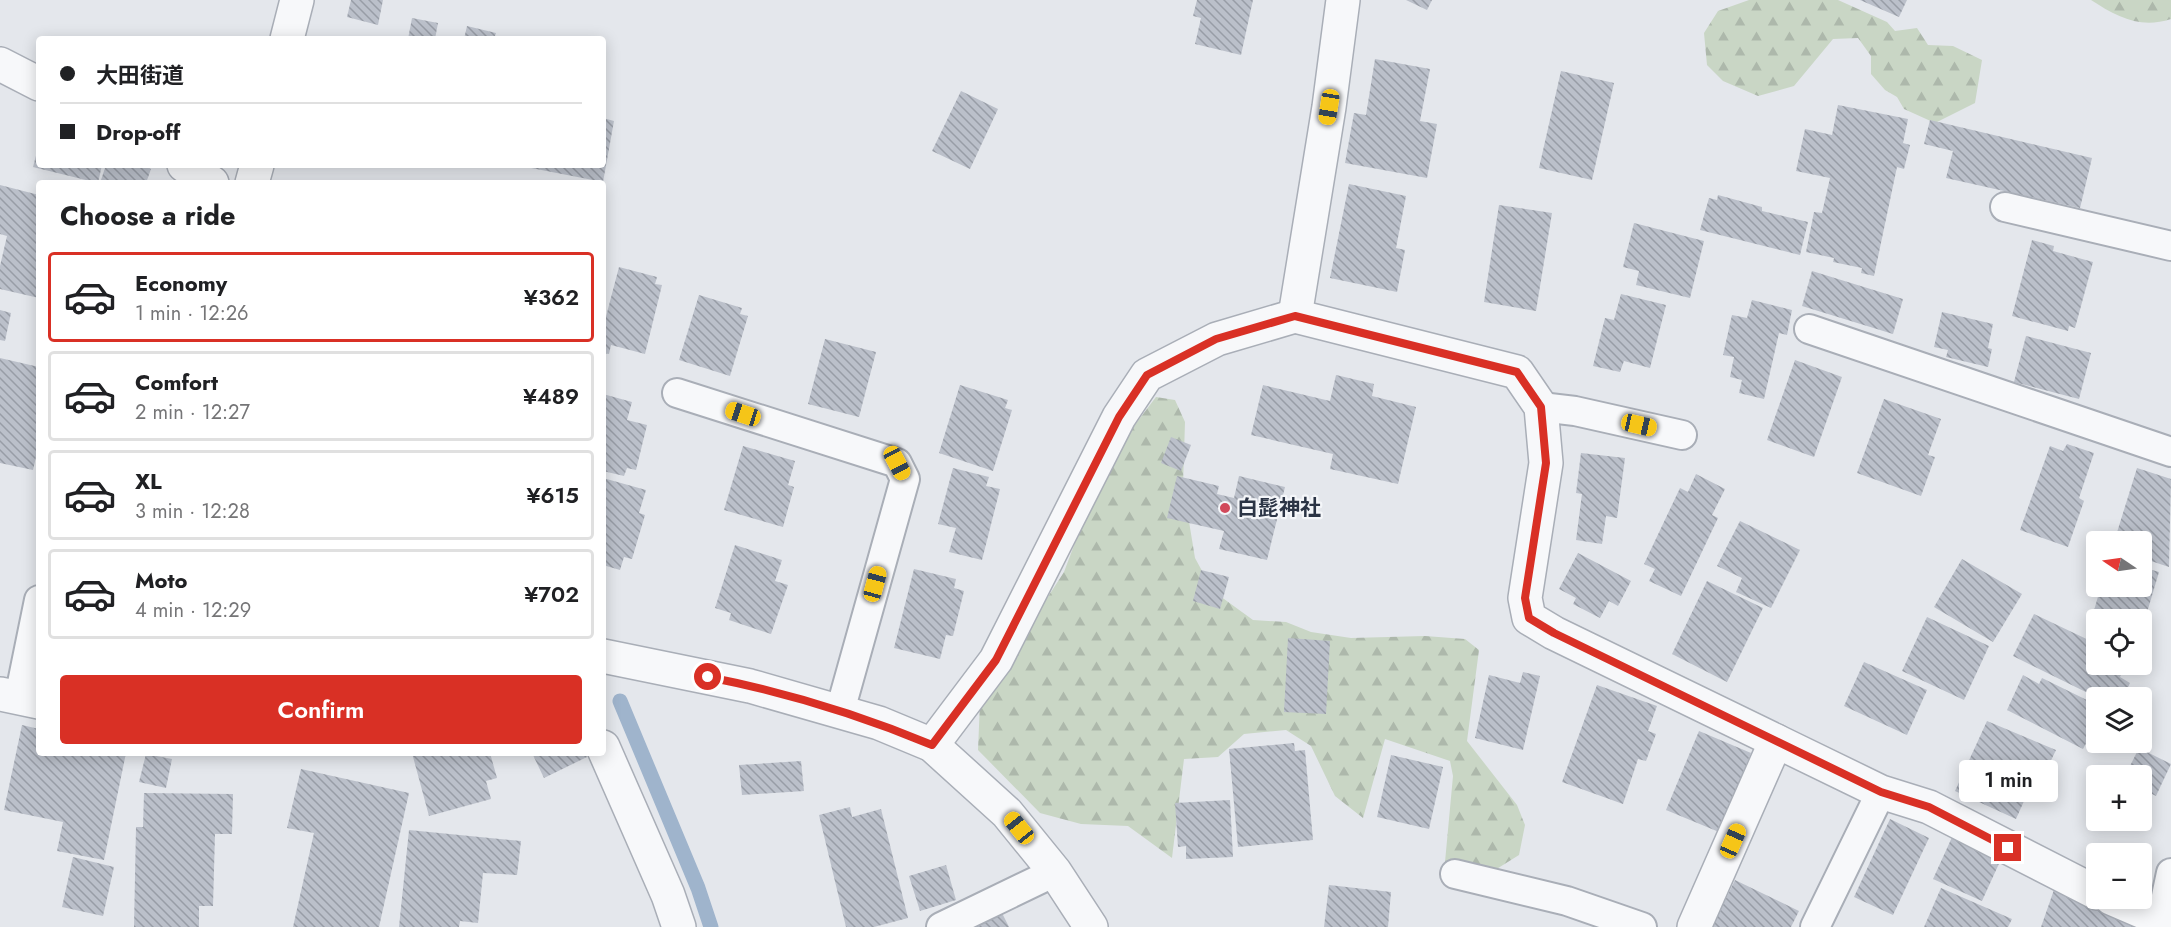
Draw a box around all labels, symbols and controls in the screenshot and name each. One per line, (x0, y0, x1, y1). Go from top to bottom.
text: 大田街道 (96, 59, 184, 91)
car (1317, 88, 1341, 126)
text: Drop-off (96, 116, 180, 148)
text: Choose a ride (60, 196, 235, 235)
text: Economy (135, 267, 227, 299)
icon: car (63, 270, 117, 324)
text: ¥362 (524, 281, 579, 313)
text: 1 min · 12:26 (135, 299, 249, 328)
text: Comfort (135, 366, 218, 398)
icon: car (63, 369, 117, 423)
text: ¥489 (523, 380, 579, 412)
text: 2 min · 12:27 (135, 398, 250, 427)
car (723, 400, 763, 428)
car (1619, 412, 1659, 438)
car (881, 443, 913, 483)
text: XL (135, 465, 162, 497)
icon: car (63, 468, 117, 522)
text: ¥615 (526, 479, 579, 511)
place label: 白髭神社 (1237, 493, 1321, 523)
text: 3 min · 12:28 (135, 497, 250, 526)
marker: 白髭神社 (1218, 501, 1232, 515)
north arrow (2086, 531, 2152, 597)
map controls (2086, 531, 2152, 909)
text: Moto (135, 564, 188, 596)
car (862, 564, 888, 604)
icon: car (63, 567, 117, 621)
text: ¥702 (524, 578, 579, 610)
text: 4 min · 12:29 (135, 596, 251, 625)
button: locate (2086, 609, 2152, 675)
route start (694, 663, 721, 690)
button: Confirm (60, 675, 582, 744)
button: layers (2086, 687, 2152, 753)
callout: 1 min (1958, 761, 2058, 803)
button: + (2086, 765, 2152, 831)
text: 1 min (1984, 766, 2033, 795)
car (1001, 808, 1037, 848)
car (1717, 821, 1749, 861)
route end (1994, 834, 2021, 861)
button: − (2086, 843, 2152, 909)

